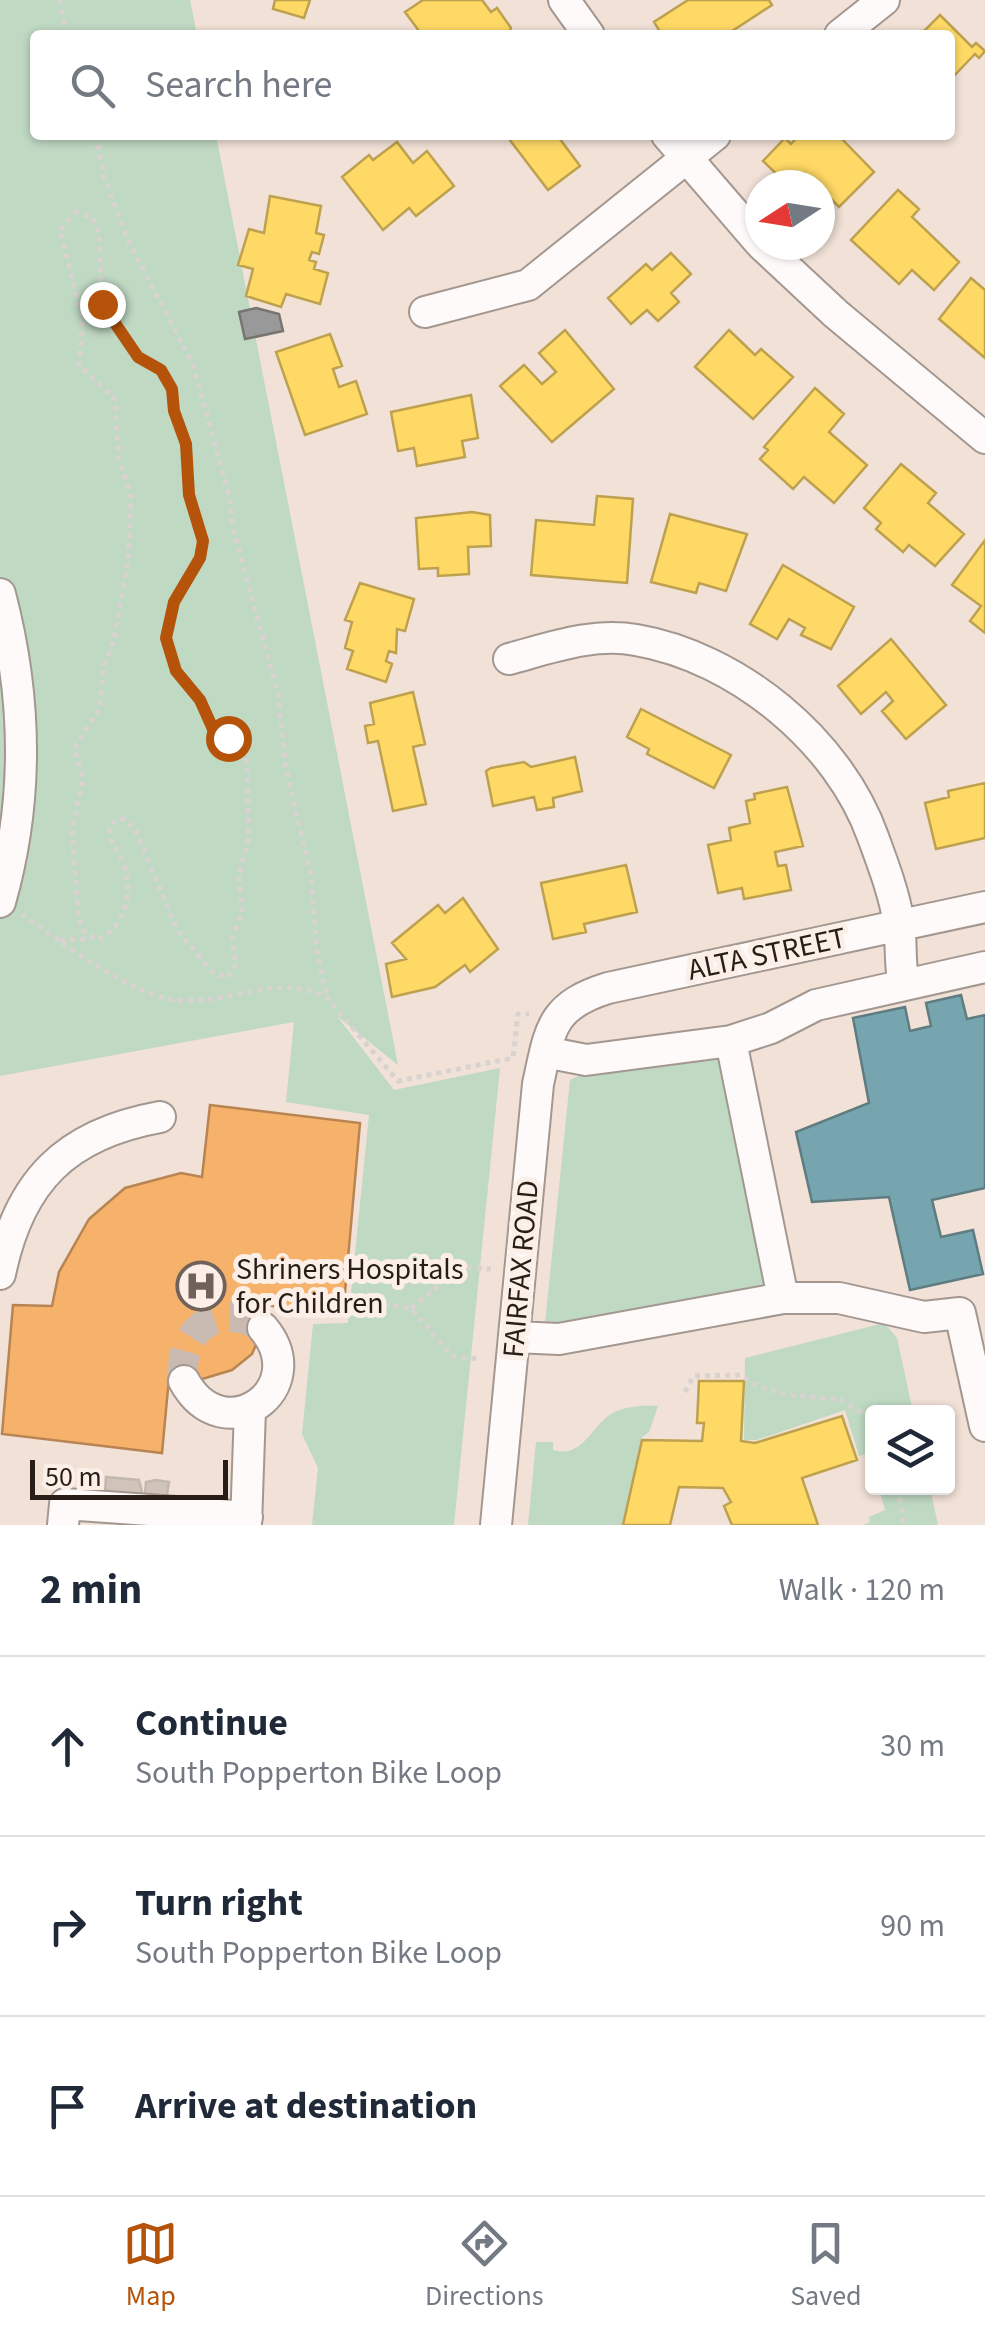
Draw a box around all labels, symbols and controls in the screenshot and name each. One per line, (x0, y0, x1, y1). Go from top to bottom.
search box (30, 30, 955, 140)
icon: search (65, 58, 120, 113)
text: Search here (145, 58, 332, 112)
north arrow (745, 170, 835, 260)
route end (80, 282, 126, 328)
route start (206, 716, 252, 762)
street label: ALTA STREET (684, 916, 850, 992)
street label: FAIRFAX ROAD (492, 1179, 550, 1359)
place label: Shriners Hospitals for Children (236, 1248, 464, 1325)
hospital icon: Shriners Hospitals for Children (175, 1260, 227, 1312)
map controls (865, 1405, 955, 1495)
button: layers (865, 1405, 955, 1495)
scale bar (30, 1455, 228, 1500)
text: 50 m (45, 1457, 102, 1497)
text: 2 min (40, 1560, 142, 1620)
text: Walk · 120 m (779, 1567, 945, 1613)
text: Continue (135, 1696, 288, 1750)
icon: ahead (40, 1719, 95, 1774)
text: 30 m (880, 1723, 945, 1769)
text: South Popperton Bike Loop (135, 1750, 502, 1796)
text: Turn right (135, 1876, 303, 1930)
icon: right (40, 1899, 95, 1954)
text: 90 m (880, 1903, 945, 1949)
text: South Popperton Bike Loop (135, 1930, 502, 1976)
icon: arrive (40, 2079, 95, 2134)
text: Arrive at destination (135, 2079, 477, 2133)
tab: Map (123, 2216, 178, 2316)
tab: Directions (425, 2216, 544, 2316)
tab: Saved (790, 2216, 862, 2316)

